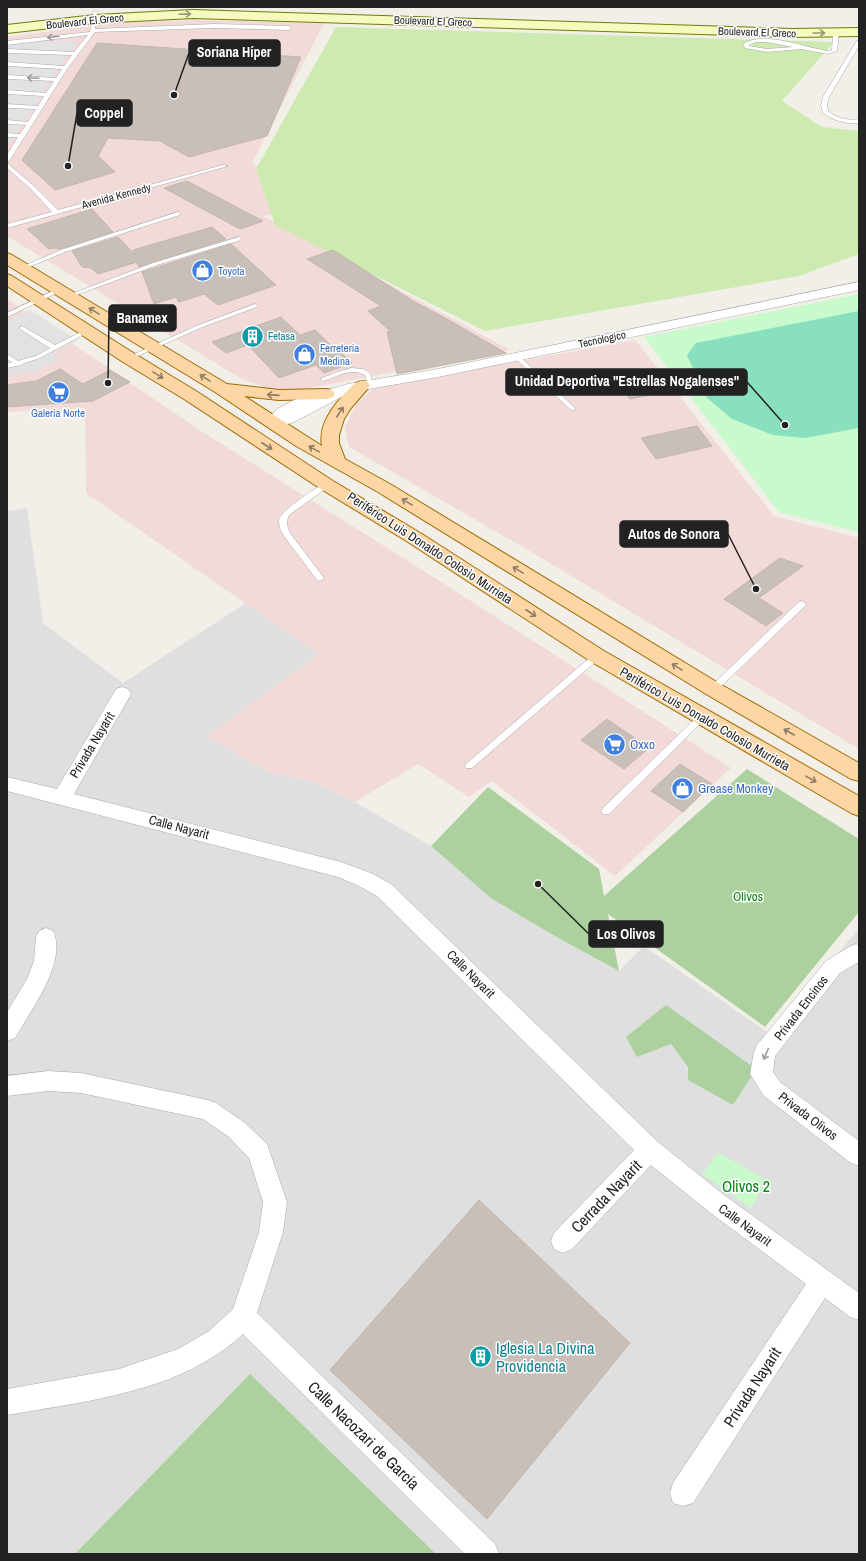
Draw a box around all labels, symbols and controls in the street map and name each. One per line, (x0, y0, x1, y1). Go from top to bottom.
street label: Boulevard El Greco (45, 10, 125, 32)
one-way arrow (178, 11, 191, 18)
street label: Boulevard El Greco (394, 13, 472, 29)
street label: Boulevard El Greco (718, 24, 796, 40)
one-way arrow (812, 29, 825, 37)
one-way arrow (47, 33, 60, 41)
callout: Soriana Híper (189, 40, 280, 66)
text: Soriana Híper (197, 43, 272, 61)
one-way arrow (27, 75, 40, 82)
callout: Coppel (77, 100, 132, 126)
text: Coppel (85, 104, 123, 122)
street label: Avenida Kennedy (79, 180, 153, 212)
shop icon: Toyota (189, 258, 215, 284)
place label: Toyota (218, 264, 245, 278)
callout: Banamex (109, 305, 176, 331)
one-way arrow (88, 306, 100, 314)
text: Banamex (116, 309, 168, 327)
building icon: Fetasa (240, 323, 266, 349)
street label: Tecnologico (577, 327, 627, 351)
place label: Fetasa (268, 329, 295, 343)
shop icon: Ferreteria Medina (291, 341, 317, 367)
place label: Ferreteria Medina (320, 341, 359, 368)
callout: Unidad Deportiva "Estrellas Nogalenses" (506, 369, 747, 395)
one-way arrow (152, 372, 164, 380)
text: Unidad Deportiva "Estrellas Nogalenses" (515, 372, 739, 390)
one-way arrow (200, 374, 211, 382)
supermarket icon: Galeria Norte (45, 380, 71, 406)
one-way arrow (267, 391, 280, 398)
place label: Galeria Norte (31, 406, 85, 420)
one-way arrow (335, 406, 344, 417)
one-way arrow (261, 442, 273, 450)
one-way arrow (308, 444, 320, 452)
street label: Periférico Luis Donaldo Colosio Murrieta (344, 488, 516, 608)
one-way arrow (402, 498, 413, 506)
callout: Autos de Sonora (620, 521, 728, 547)
text: Autos de Sonora (628, 525, 721, 543)
one-way arrow (512, 565, 524, 573)
one-way arrow (525, 609, 536, 617)
one-way arrow (671, 662, 683, 670)
street label: Periférico Luis Donaldo Colosio Murrieta (617, 663, 793, 775)
street label: Privada Nayarit (66, 709, 118, 781)
one-way arrow (783, 728, 795, 736)
supermarket icon: Oxxo (602, 731, 628, 757)
place label: Oxxo (630, 736, 655, 753)
shop icon: Grease Monkey (669, 775, 695, 801)
one-way arrow (805, 776, 817, 784)
place label: Grease Monkey (698, 780, 774, 797)
street label: Calle Nayarit (147, 811, 211, 843)
park label: Olivos (733, 888, 763, 905)
callout: Los Olivos (589, 921, 663, 947)
text: Los Olivos (597, 925, 655, 943)
street label: Calle Nayarit (443, 946, 499, 1002)
street label: Privada Encinos (770, 972, 832, 1044)
one-way arrow (762, 1048, 770, 1060)
street label: Privada Olivos (775, 1088, 841, 1144)
street label: Cerrada Nayarit (566, 1155, 647, 1237)
park label: Olivos 2 (722, 1175, 770, 1197)
street label: Calle Nayarit (715, 1200, 775, 1250)
place label: Iglesia La Divina Providencia (496, 1337, 595, 1377)
street label: Privada Nayarit (718, 1342, 786, 1431)
building icon: Iglesia La Divina Providencia (468, 1344, 494, 1370)
street label: Calle Nacozari de García (303, 1376, 425, 1495)

